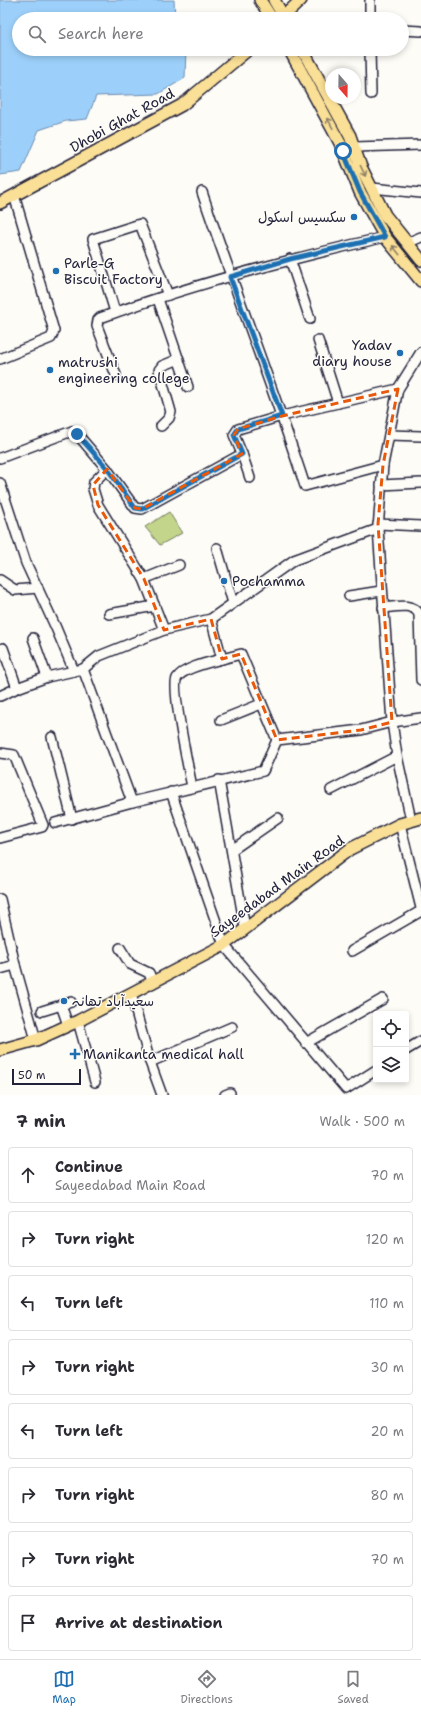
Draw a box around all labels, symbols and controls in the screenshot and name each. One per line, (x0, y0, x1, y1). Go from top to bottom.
search box (12, 12, 409, 56)
icon: search (26, 23, 48, 45)
text: Search here (58, 24, 144, 44)
north arrow (325, 68, 361, 104)
street label: Dhobi Ghat Road (67, 84, 177, 156)
one-way arrow (325, 118, 333, 130)
route start (334, 142, 352, 160)
one-way arrow (360, 165, 367, 177)
place label: سکسیس اسکول (258, 208, 346, 226)
marker: سکسیس اسکول (349, 212, 359, 222)
one-way arrow (392, 245, 401, 256)
place label: Parle-G Biscuit Factory (64, 254, 163, 288)
marker: Parle-G Biscuit Factory (51, 266, 61, 276)
place label: Yadav diary house (312, 336, 392, 370)
marker: Yadav diary house (395, 348, 405, 358)
place label: matrushi engineering college (58, 353, 190, 387)
marker: matrushi engineering college (45, 365, 55, 375)
route end (68, 425, 86, 443)
place label: Pochamma (232, 572, 305, 590)
marker: Pochamma (219, 576, 229, 586)
street label: Sayeedabad Main Road (206, 831, 348, 941)
place label: سعیدآباد تھانہ (72, 992, 154, 1010)
marker: سعیدآباد تھانہ (59, 996, 69, 1006)
map controls (373, 1011, 409, 1083)
button: locate (373, 1011, 409, 1047)
place label: Manikanta medical hall (83, 1045, 245, 1063)
button: layers (373, 1047, 409, 1083)
marker: Manikanta medical hall (70, 1049, 80, 1059)
scale bar (12, 1067, 81, 1086)
text: 50 m (18, 1068, 46, 1083)
text: 7 min (16, 1110, 66, 1132)
text: Walk · 500 m (319, 1113, 405, 1130)
text: Continue (55, 1157, 123, 1177)
icon: ahead (17, 1164, 39, 1186)
text: 70 m (370, 1167, 404, 1184)
text: Sayeedabad Main Road (55, 1177, 205, 1194)
icon: right (17, 1228, 39, 1250)
text: Turn right (55, 1229, 135, 1249)
text: 120 m (366, 1231, 404, 1248)
icon: left (17, 1292, 39, 1314)
text: Turn left (55, 1293, 123, 1313)
text: 110 m (369, 1295, 404, 1312)
icon: right (17, 1356, 39, 1378)
text: Turn right (55, 1357, 135, 1377)
text: 30 m (370, 1359, 404, 1376)
icon: left (17, 1420, 39, 1442)
text: Turn left (55, 1421, 123, 1441)
text: 20 m (371, 1423, 404, 1440)
icon: right (17, 1484, 39, 1506)
text: Turn right (55, 1485, 135, 1505)
text: 80 m (370, 1487, 404, 1504)
icon: right (17, 1548, 39, 1570)
text: Turn right (55, 1549, 135, 1569)
text: 70 m (370, 1551, 404, 1568)
icon: arrive (17, 1612, 39, 1634)
text: Arrive at destination (55, 1613, 223, 1633)
tab: Map (52, 1668, 76, 1707)
tab: Directions (180, 1668, 233, 1707)
tab: Saved (337, 1668, 369, 1707)

